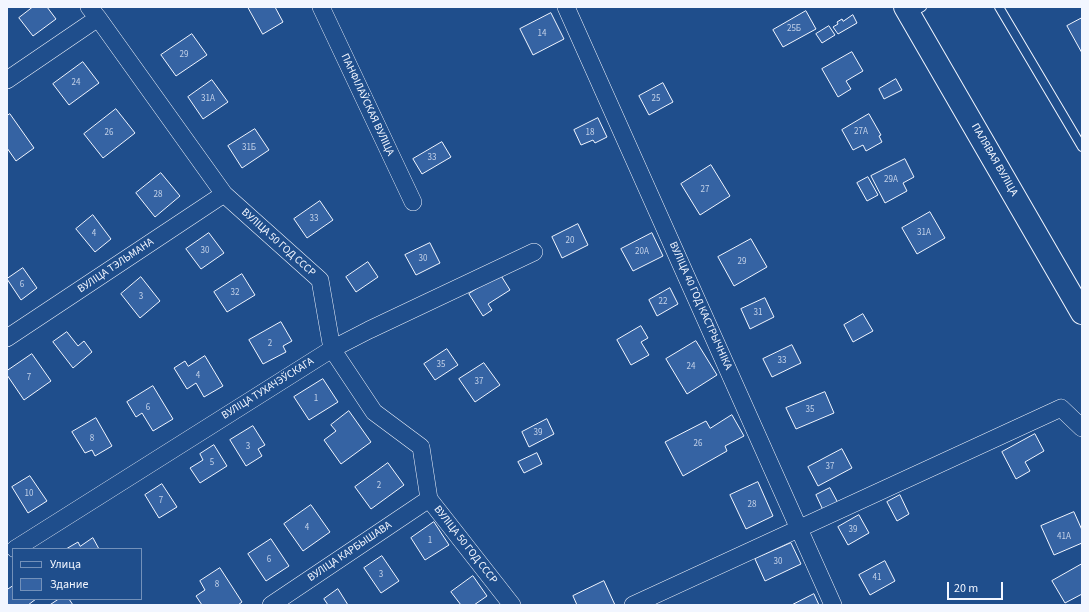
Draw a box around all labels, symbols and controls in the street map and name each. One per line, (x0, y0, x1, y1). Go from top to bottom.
house number: 25Б (787, 24, 801, 34)
house number: 14 (538, 29, 546, 39)
house number: 29 (180, 50, 188, 60)
street label: ПАНФІЛАЎСКАЯ ВУЛІЦА (338, 52, 396, 158)
house number: 24 (72, 78, 80, 88)
house number: 31А (201, 94, 215, 104)
house number: 25 (652, 94, 660, 104)
street label: ПАЛЯВАЯ ВУЛІЦА (968, 121, 1020, 199)
house number: 27А (854, 127, 868, 137)
house number: 26 (105, 128, 113, 138)
house number: 18 (586, 128, 594, 138)
house number: 31Б (242, 143, 256, 153)
house number: 33 (428, 153, 436, 163)
house number: 29А (884, 175, 898, 185)
house number: 27 (701, 185, 709, 195)
house number: 28 (154, 190, 162, 200)
street label: ВУЛІЦА 50 ГОД СССР (238, 206, 318, 280)
house number: 33 (310, 214, 318, 224)
house number: 31А (917, 228, 931, 238)
house number: 4 (92, 229, 96, 239)
street label: ВУЛІЦА ТЭЛЬМАНА (76, 236, 156, 296)
house number: 20 (566, 236, 574, 246)
street label: ВУЛІЦА 40 ГОД КАСТРЫЧНІКА (666, 240, 734, 372)
house number: 30 (201, 246, 209, 256)
house number: 20А (635, 247, 649, 257)
house number: 30 (419, 254, 427, 264)
house number: 29 (738, 257, 746, 267)
house number: 6 (20, 280, 24, 290)
house number: 32 (231, 288, 239, 298)
house number: 3 (139, 292, 143, 302)
house number: 22 (659, 297, 667, 307)
house number: 31 (754, 308, 762, 318)
house number: 2 (268, 339, 272, 349)
street label: ВУЛІЦА ТУХАЧЭЎСКАГА (219, 355, 317, 423)
house number: 33 (778, 356, 786, 366)
house number: 35 (437, 360, 445, 370)
house number: 24 (687, 362, 695, 372)
house number: 4 (196, 371, 200, 381)
house number: 7 (27, 373, 31, 383)
house number: 37 (475, 377, 483, 387)
house number: 1 (314, 394, 318, 404)
house number: 6 (146, 403, 150, 413)
house number: 35 (806, 405, 814, 415)
house number: 39 (534, 428, 542, 438)
house number: 8 (90, 434, 94, 444)
house number: 26 (694, 439, 702, 449)
house number: 3 (246, 442, 250, 452)
house number: 5 (210, 458, 214, 468)
house number: 37 (826, 462, 834, 472)
house number: 2 (377, 481, 381, 491)
house number: 10 (25, 489, 33, 499)
house number: 7 (159, 496, 163, 506)
house number: 28 (748, 500, 756, 510)
street label: ВУЛІЦА 50 ГОД СССР (430, 503, 500, 587)
street label: ВУЛІЦА КАРБЫШАВА (306, 519, 394, 585)
house number: 4 (305, 523, 309, 533)
house number: 39 (849, 525, 857, 535)
house number: 41А (1057, 532, 1071, 542)
house number: 1 (428, 536, 432, 546)
legend (12, 548, 142, 600)
house number: 6 (267, 555, 271, 565)
text: Улица (50, 556, 81, 573)
house number: 30 (774, 557, 782, 567)
house number: 3 (379, 570, 383, 580)
house number: 41 (873, 573, 881, 583)
scale bar (949, 574, 1005, 600)
text: Здание (50, 576, 89, 593)
house number: 8 (215, 580, 219, 590)
text: 20 m (954, 580, 978, 597)

